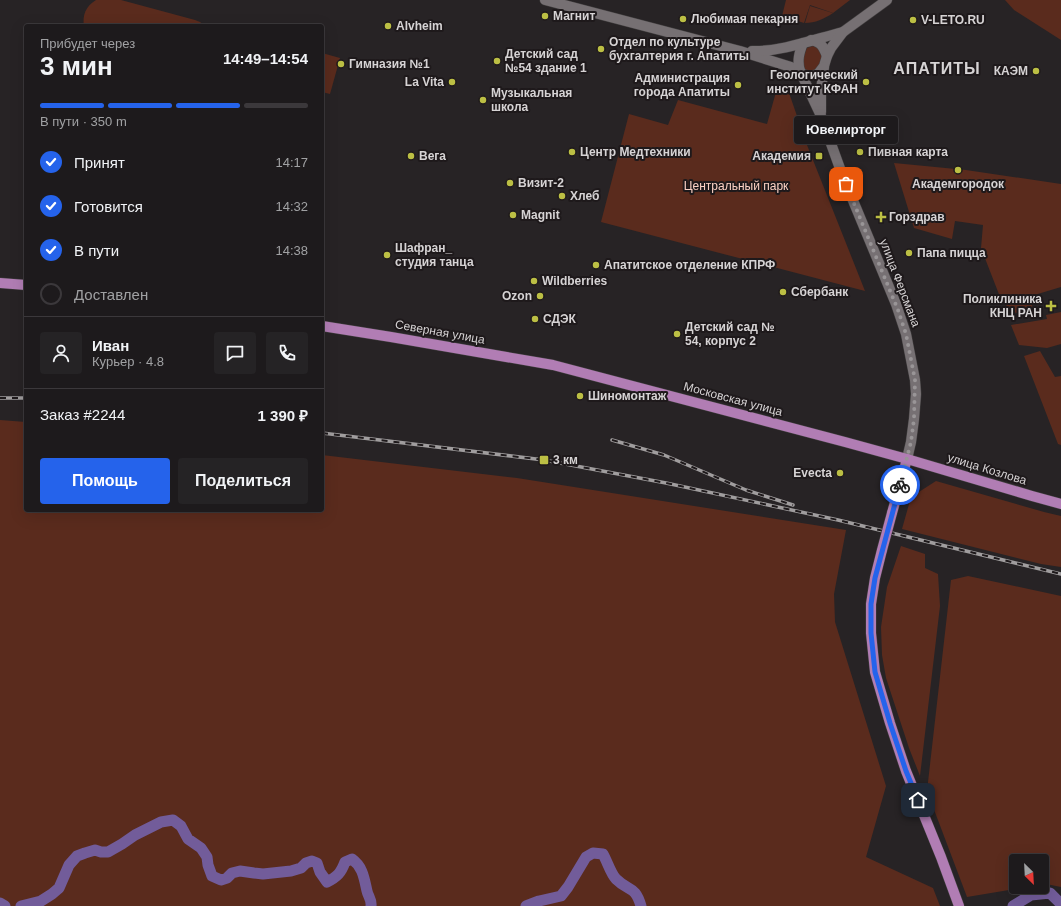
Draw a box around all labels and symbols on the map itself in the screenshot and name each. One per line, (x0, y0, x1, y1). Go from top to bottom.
place label: Магнит (553, 9, 595, 23)
marker: Магнит (540, 11, 550, 21)
place label: Любимая пекарня (691, 12, 798, 26)
place label: V-LETO.RU (921, 13, 985, 27)
marker: Любимая пекарня (678, 14, 688, 24)
marker: V-LETO.RU (908, 15, 918, 25)
place label: Alvheim (396, 19, 443, 33)
marker: Alvheim (383, 21, 393, 31)
place label: Отдел по культуре бухгалтерия г. Апатиты (609, 35, 749, 63)
marker: Отдел по культуре бухгалтерия г. Апатиты (596, 44, 606, 54)
place label: Детский сад №54 здание 1 (505, 47, 587, 75)
marker: Детский сад №54 здание 1 (492, 56, 502, 66)
place label: Гимназия №1 (349, 57, 430, 71)
marker: Гимназия №1 (336, 59, 346, 69)
district label: АПАТИТЫ (893, 60, 981, 77)
place label: КАЭМ (994, 64, 1028, 78)
marker: КАЭМ (1031, 66, 1041, 76)
place label: Геологический институт КФАН (767, 68, 858, 96)
place label: Администрация города Апатиты (634, 71, 730, 99)
place label: La Vita (405, 75, 444, 89)
marker: La Vita (447, 77, 457, 87)
marker: Геологический институт КФАН (861, 77, 871, 87)
marker: Администрация города Апатиты (733, 80, 743, 90)
place label: Музыкальная школа (491, 86, 572, 114)
marker: Музыкальная школа (478, 95, 488, 105)
callout: Ювелирторг (794, 116, 898, 144)
place label: Центр Медтехники (580, 145, 691, 159)
place label: Пивная карта (868, 145, 948, 159)
marker: Центр Медтехники (567, 147, 577, 157)
marker: Пивная карта (855, 147, 865, 157)
place label: Вега (419, 149, 446, 163)
place label: Академия (752, 149, 811, 163)
marker: Вега (406, 151, 416, 161)
marker: Академия (814, 151, 824, 161)
marker: Академгородок (953, 165, 963, 175)
pin (829, 167, 863, 201)
place label: Визит-2 (518, 176, 564, 190)
place label: Академгородок (912, 177, 1005, 191)
marker: Визит-2 (505, 178, 515, 188)
park label: Центральный парк (684, 179, 789, 193)
place label: Хлеб (570, 189, 599, 203)
marker: Хлеб (557, 191, 567, 201)
place label: Magnit (521, 208, 560, 222)
marker: Magnit (508, 210, 518, 220)
place label: Горздрав (889, 210, 945, 224)
marker: Горздрав (876, 212, 886, 222)
street label: улица Ферсмана (877, 237, 923, 329)
place label: Шафран_ студия танца (395, 241, 474, 269)
place label: Папа пицца (917, 246, 986, 260)
marker: Папа пицца (904, 248, 914, 258)
marker: Шафран_ студия танца (382, 250, 392, 260)
place label: Апатитское отделение КПРФ (604, 258, 775, 272)
marker: Апатитское отделение КПРФ (591, 260, 601, 270)
place label: Wildberries (542, 274, 608, 288)
marker: Wildberries (529, 276, 539, 286)
place label: Сбербанк (791, 285, 849, 299)
marker: Сбербанк (778, 287, 788, 297)
place label: Ozon (502, 289, 532, 303)
marker: Ozon (535, 291, 545, 301)
place label: Поликлиника КНЦ РАН (963, 292, 1042, 320)
marker: Поликлиника КНЦ РАН (1045, 300, 1057, 312)
place label: СДЭК (543, 312, 577, 326)
marker: СДЭК (530, 314, 540, 324)
street label: Северная улица (394, 317, 486, 347)
place label: Детский сад № 54, корпус 2 (685, 320, 775, 348)
marker: Детский сад № 54, корпус 2 (672, 329, 682, 339)
street label: Московская улица (682, 379, 784, 419)
place label: Шиномонтаж (588, 389, 667, 403)
marker: Шиномонтаж (575, 391, 585, 401)
street label: улица Козлова (946, 450, 1029, 488)
place label: 3 км (553, 453, 578, 467)
marker: 3 км (538, 454, 550, 466)
courier (880, 465, 920, 505)
place label: Evecta (793, 466, 832, 480)
marker: Evecta (835, 468, 845, 478)
pin (901, 783, 935, 817)
north arrow (1009, 854, 1049, 894)

